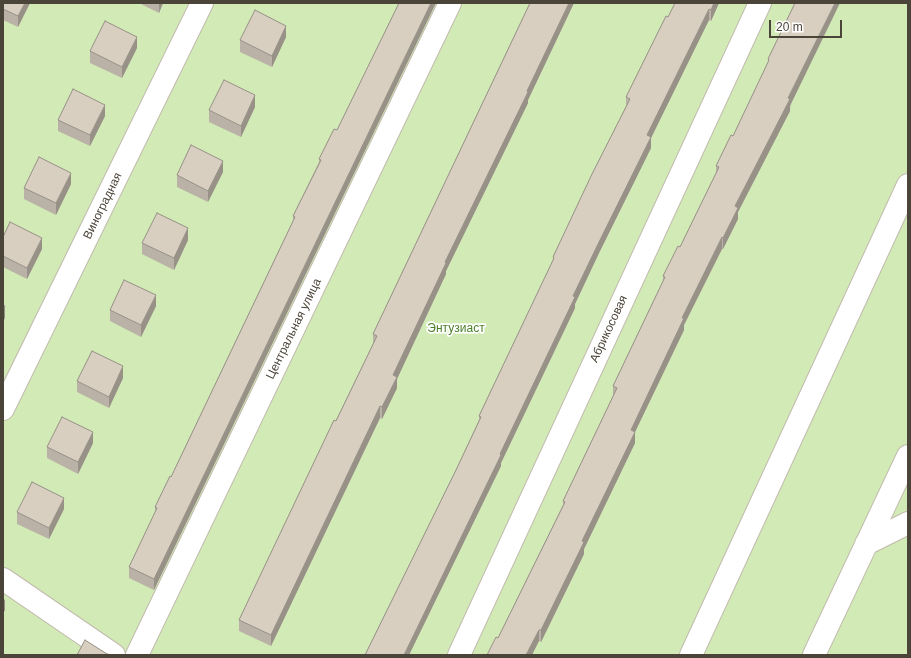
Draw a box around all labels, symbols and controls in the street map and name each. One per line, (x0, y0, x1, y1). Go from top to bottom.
scale bar (771, 12, 844, 38)
text: 20 m (776, 20, 803, 34)
street label: Виноградная (81, 170, 125, 242)
street label: Центральная улица (263, 276, 325, 382)
street label: Абрикосовая (587, 293, 631, 365)
park label: Энтузиаст (427, 322, 485, 336)

